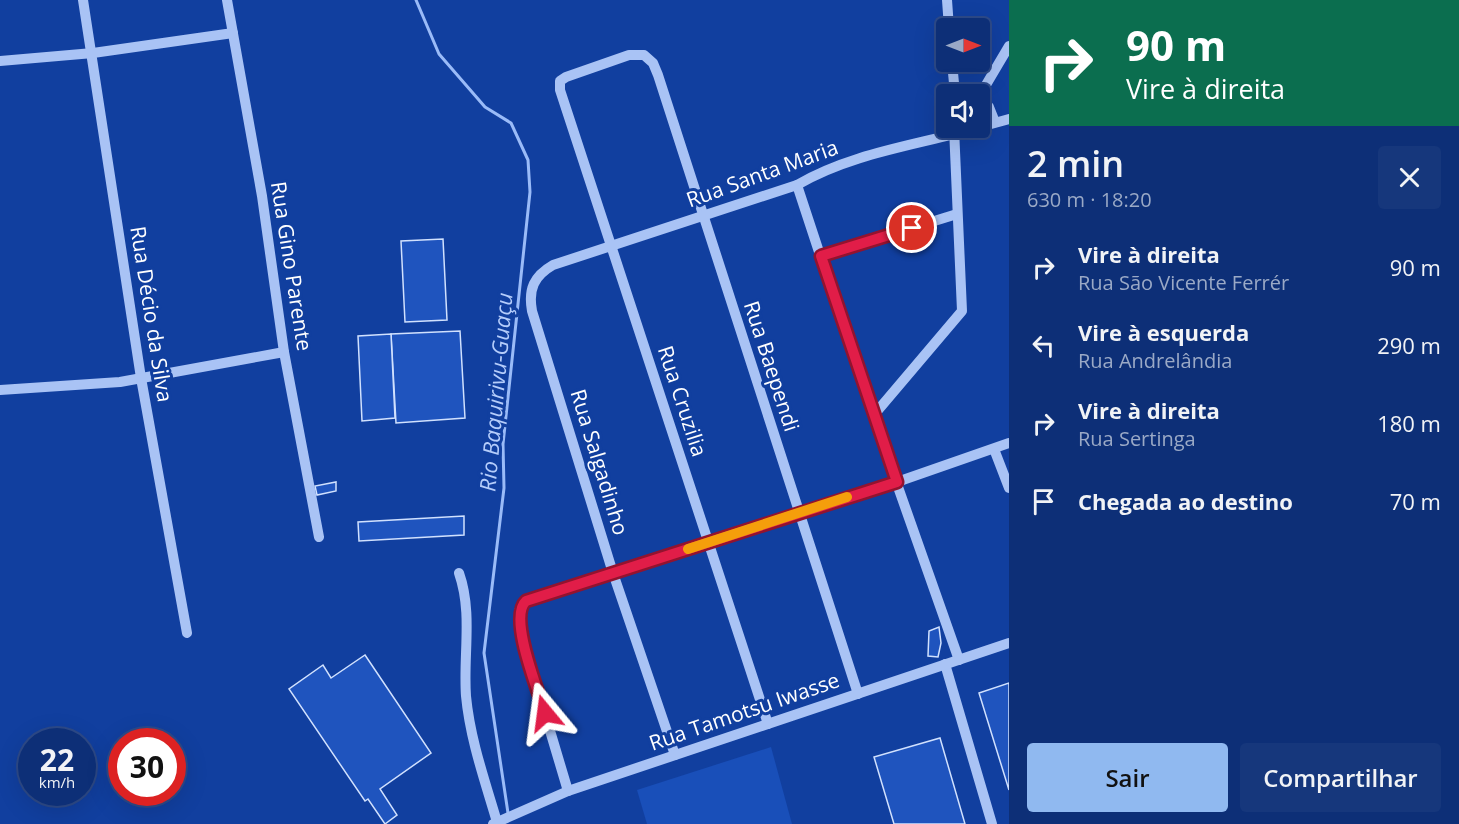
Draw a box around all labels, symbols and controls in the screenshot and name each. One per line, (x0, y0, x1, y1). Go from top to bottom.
text: 90 m (1126, 16, 1226, 73)
north arrow (936, 18, 990, 72)
map controls (936, 18, 990, 138)
icon: right (1027, 24, 1105, 102)
text: Vire à direita (1126, 70, 1285, 107)
button: sound (936, 84, 990, 138)
street label: Rua Santa Maria (682, 133, 842, 213)
text: 2 min (1027, 139, 1124, 188)
button: close (1378, 146, 1441, 209)
street label: Rua Gino Parente (265, 179, 319, 353)
text: 630 m · 18:20 (1027, 186, 1152, 213)
pin (886, 202, 937, 253)
icon: arrive (895, 211, 928, 244)
street label: Rua Décio da Silva (124, 224, 180, 404)
text: Vire à direita (1078, 239, 1220, 269)
icon: right (1027, 251, 1060, 284)
text: 90 m (1390, 252, 1441, 282)
text: Rua São Vicente Ferrér (1078, 269, 1289, 296)
water label: Rio Baquirivu-Guaçu (471, 291, 519, 493)
street label: Rua Baependi (738, 297, 806, 435)
text: Vire à esquerda (1078, 317, 1249, 347)
icon: left (1027, 329, 1060, 362)
text: 290 m (1377, 330, 1441, 360)
street label: Rua Cruzilia (652, 342, 714, 460)
text: Rua Andrelândia (1078, 347, 1232, 374)
street label: Rua Salgadinho (565, 386, 635, 538)
text: Vire à direita (1078, 395, 1220, 425)
icon: right (1027, 407, 1060, 440)
text: 180 m (1377, 408, 1441, 438)
text: Rua Sertinga (1078, 425, 1196, 452)
icon: arrive (1027, 485, 1060, 518)
text: Chegada ao destino (1078, 486, 1293, 516)
text: 70 m (1390, 486, 1441, 516)
street label: Rua Tamotsu Iwasse (645, 665, 843, 757)
position arrow (513, 681, 577, 745)
speed limit sign: 30 (108, 728, 186, 806)
text: 22 (40, 739, 74, 780)
button: Sair (1027, 743, 1228, 812)
button: Compartilhar (1240, 743, 1441, 812)
text: km/h (39, 772, 75, 792)

